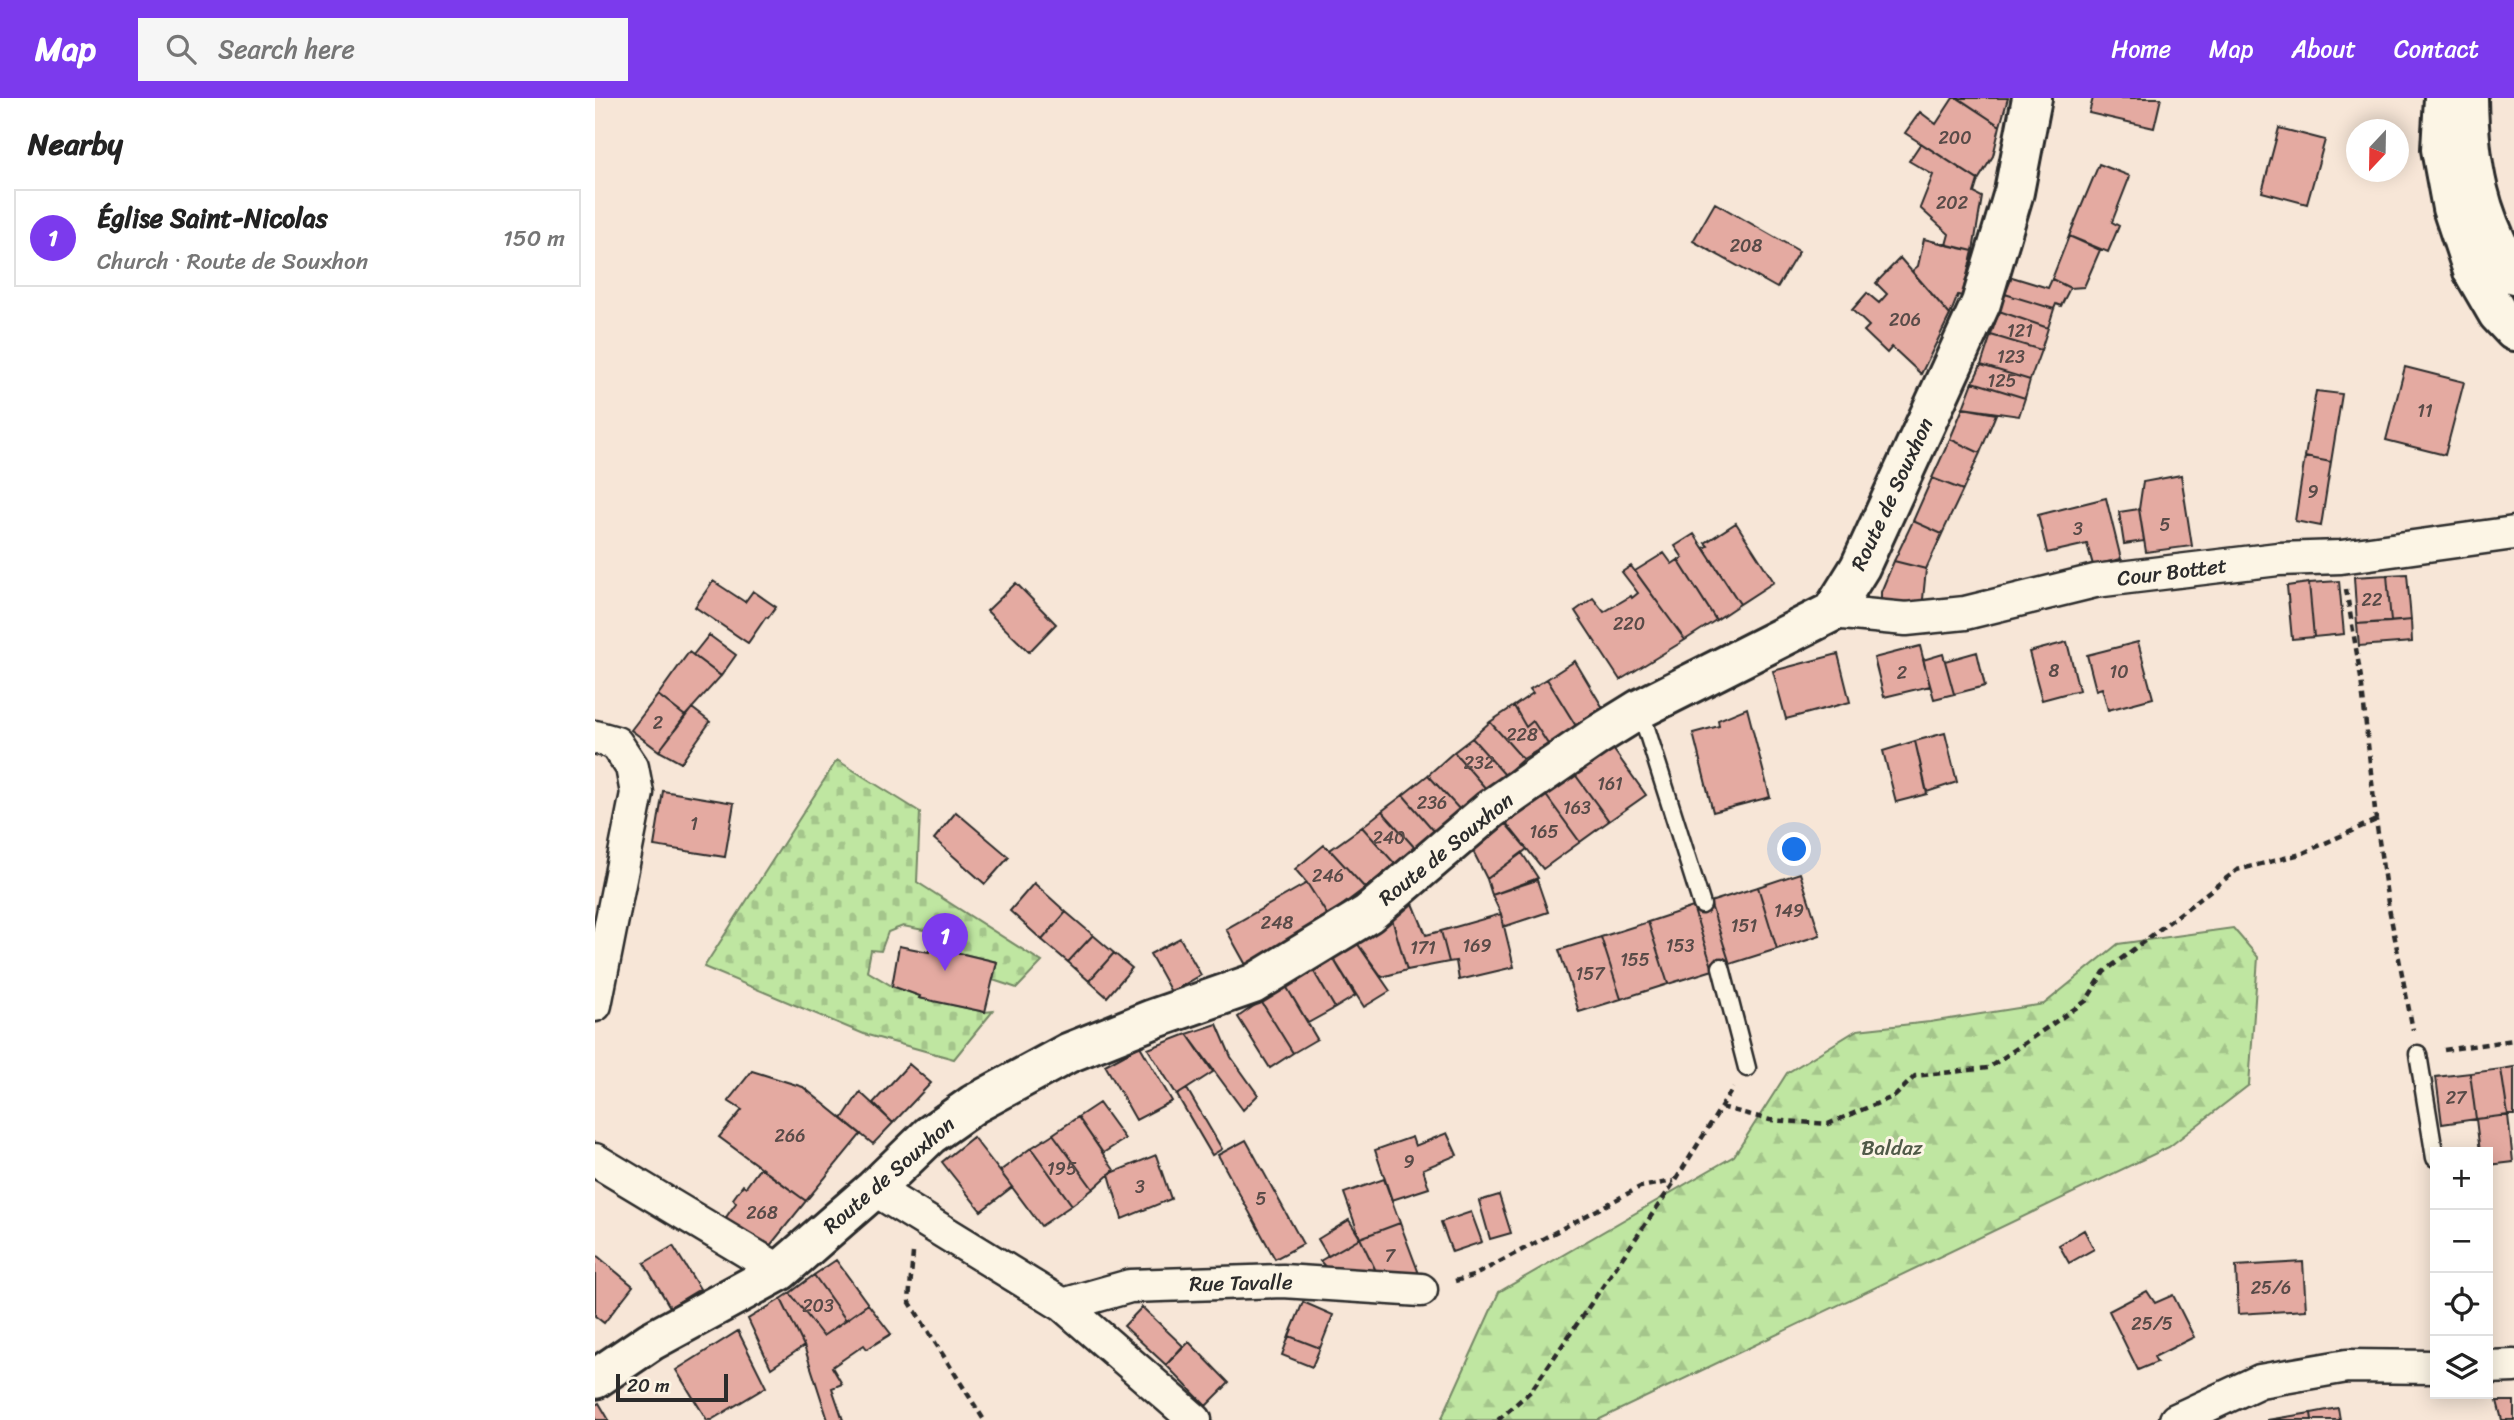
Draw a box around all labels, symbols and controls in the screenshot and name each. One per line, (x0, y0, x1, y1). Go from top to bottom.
search box (138, 18, 628, 81)
text: Map (35, 20, 96, 78)
text: Search here (218, 26, 355, 72)
text: Home (2111, 28, 2171, 70)
text: Map (2209, 28, 2253, 70)
text: About (2291, 28, 2356, 70)
text: Contact (2394, 28, 2479, 70)
icon: search (162, 30, 200, 68)
text: Nearby (28, 117, 123, 171)
north arrow (2346, 119, 2409, 182)
house number: 200 (1938, 122, 1972, 154)
house number: 202 (1936, 187, 1968, 219)
text: Église Saint-Nicolas (97, 195, 328, 241)
text: 1 (48, 218, 58, 259)
text: 150 m (503, 218, 565, 259)
house number: 208 (1730, 230, 1762, 262)
text: Church · Route de Souxhon (97, 241, 368, 282)
house number: 206 (1889, 304, 1921, 336)
house number: 121 (2007, 315, 2033, 347)
house number: 123 (1997, 341, 2025, 373)
house number: 125 (1987, 365, 2017, 397)
house number: 11 (2417, 395, 2433, 427)
street label: Route de Souxhon (1840, 411, 1944, 577)
house number: 9 (2307, 476, 2319, 508)
house number: 5 (2160, 509, 2171, 541)
house number: 3 (2073, 513, 2083, 545)
street label: Cour Bottet (2115, 546, 2229, 598)
house number: 22 (2362, 584, 2382, 616)
house number: 220 (1613, 608, 1645, 640)
house number: 8 (2049, 655, 2060, 687)
house number: 10 (2109, 656, 2129, 688)
house number: 2 (1897, 657, 1907, 689)
house number: 2 (653, 707, 663, 739)
house number: 228 (1506, 719, 1538, 751)
house number: 232 (1464, 747, 1494, 779)
house number: 161 (1597, 768, 1623, 800)
street label: Route de Souxhon (1370, 782, 1522, 916)
house number: 236 (1417, 787, 1447, 819)
house number: 163 (1563, 792, 1591, 824)
house number: 1 (690, 808, 698, 840)
house number: 165 (1530, 816, 1558, 848)
house number: 240 (1372, 822, 1406, 854)
your location (1777, 832, 1811, 866)
house number: 246 (1312, 860, 1344, 892)
house number: 149 (1774, 895, 1804, 927)
house number: 248 (1261, 907, 1293, 939)
house number: 151 (1731, 910, 1757, 942)
pin: 1 (922, 913, 968, 971)
house number: 169 (1463, 930, 1492, 962)
house number: 153 (1666, 930, 1694, 962)
house number: 171 (1410, 932, 1436, 964)
house number: 155 (1620, 944, 1650, 976)
house number: 157 (1576, 958, 1606, 990)
house number: 27 (2446, 1082, 2468, 1114)
street label: Route de Souxhon (814, 1106, 964, 1244)
house number: 266 (775, 1120, 805, 1152)
park label: Baldaz (1861, 1129, 1923, 1167)
house number: 9 (1403, 1146, 1415, 1178)
map controls (2430, 1147, 2493, 1399)
button: + (2430, 1147, 2493, 1210)
house number: 195 (1047, 1153, 1077, 1185)
house number: 3 (1135, 1171, 1145, 1203)
house number: 5 (1256, 1183, 1267, 1215)
house number: 268 (746, 1197, 778, 1229)
button: − (2430, 1210, 2493, 1273)
house number: 7 (1385, 1240, 1397, 1272)
street label: Rue Tavalle (1189, 1263, 1293, 1303)
house number: 25/6 (2251, 1272, 2291, 1304)
button: locate (2430, 1273, 2493, 1336)
house number: 203 (802, 1290, 834, 1322)
house number: 25/5 (2131, 1308, 2173, 1340)
button: layers (2430, 1336, 2493, 1399)
text: 20 m (627, 1369, 670, 1402)
scale bar (616, 1371, 728, 1403)

